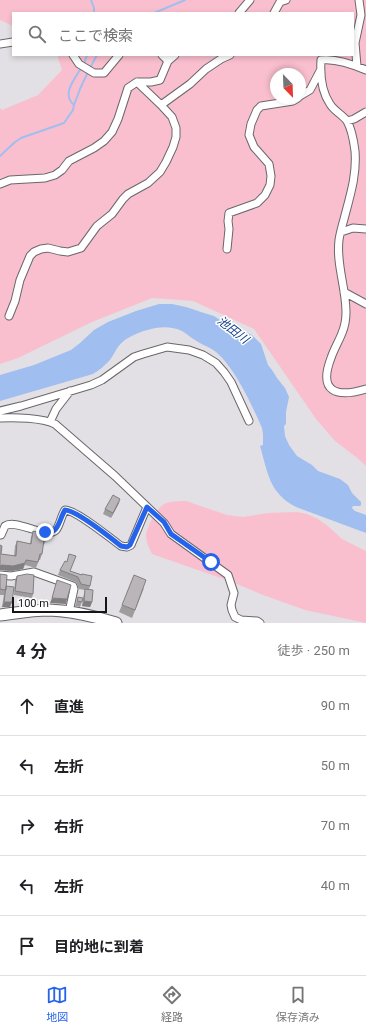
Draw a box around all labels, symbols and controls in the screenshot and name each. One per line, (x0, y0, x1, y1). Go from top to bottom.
search box (12, 12, 354, 56)
icon: search (26, 23, 48, 45)
text: ここで検索 (58, 27, 133, 45)
north arrow (270, 68, 306, 104)
water label: 池田川 (215, 313, 253, 348)
route end (36, 523, 54, 541)
route start (202, 553, 220, 571)
scale bar (12, 595, 107, 614)
text: 100 m (18, 597, 49, 610)
text: 4 分 (16, 641, 47, 661)
text: 徒歩 · 250 m (278, 643, 350, 658)
icon: ahead (16, 695, 38, 717)
text: 直進 (54, 698, 84, 716)
text: 90 m (321, 698, 350, 713)
icon: left (16, 755, 38, 777)
text: 左折 (54, 758, 84, 776)
text: 50 m (321, 758, 350, 773)
icon: right (16, 815, 38, 837)
text: 右折 (54, 818, 84, 836)
text: 70 m (321, 818, 350, 833)
icon: left (16, 875, 38, 897)
text: 左折 (54, 878, 84, 896)
text: 40 m (321, 878, 350, 893)
icon: arrive (16, 935, 38, 957)
text: 目的地に到着 (54, 938, 144, 956)
tab: 地図 (46, 984, 68, 1024)
tab: 経路 (161, 984, 183, 1024)
tab: 保存済み (276, 984, 320, 1024)

